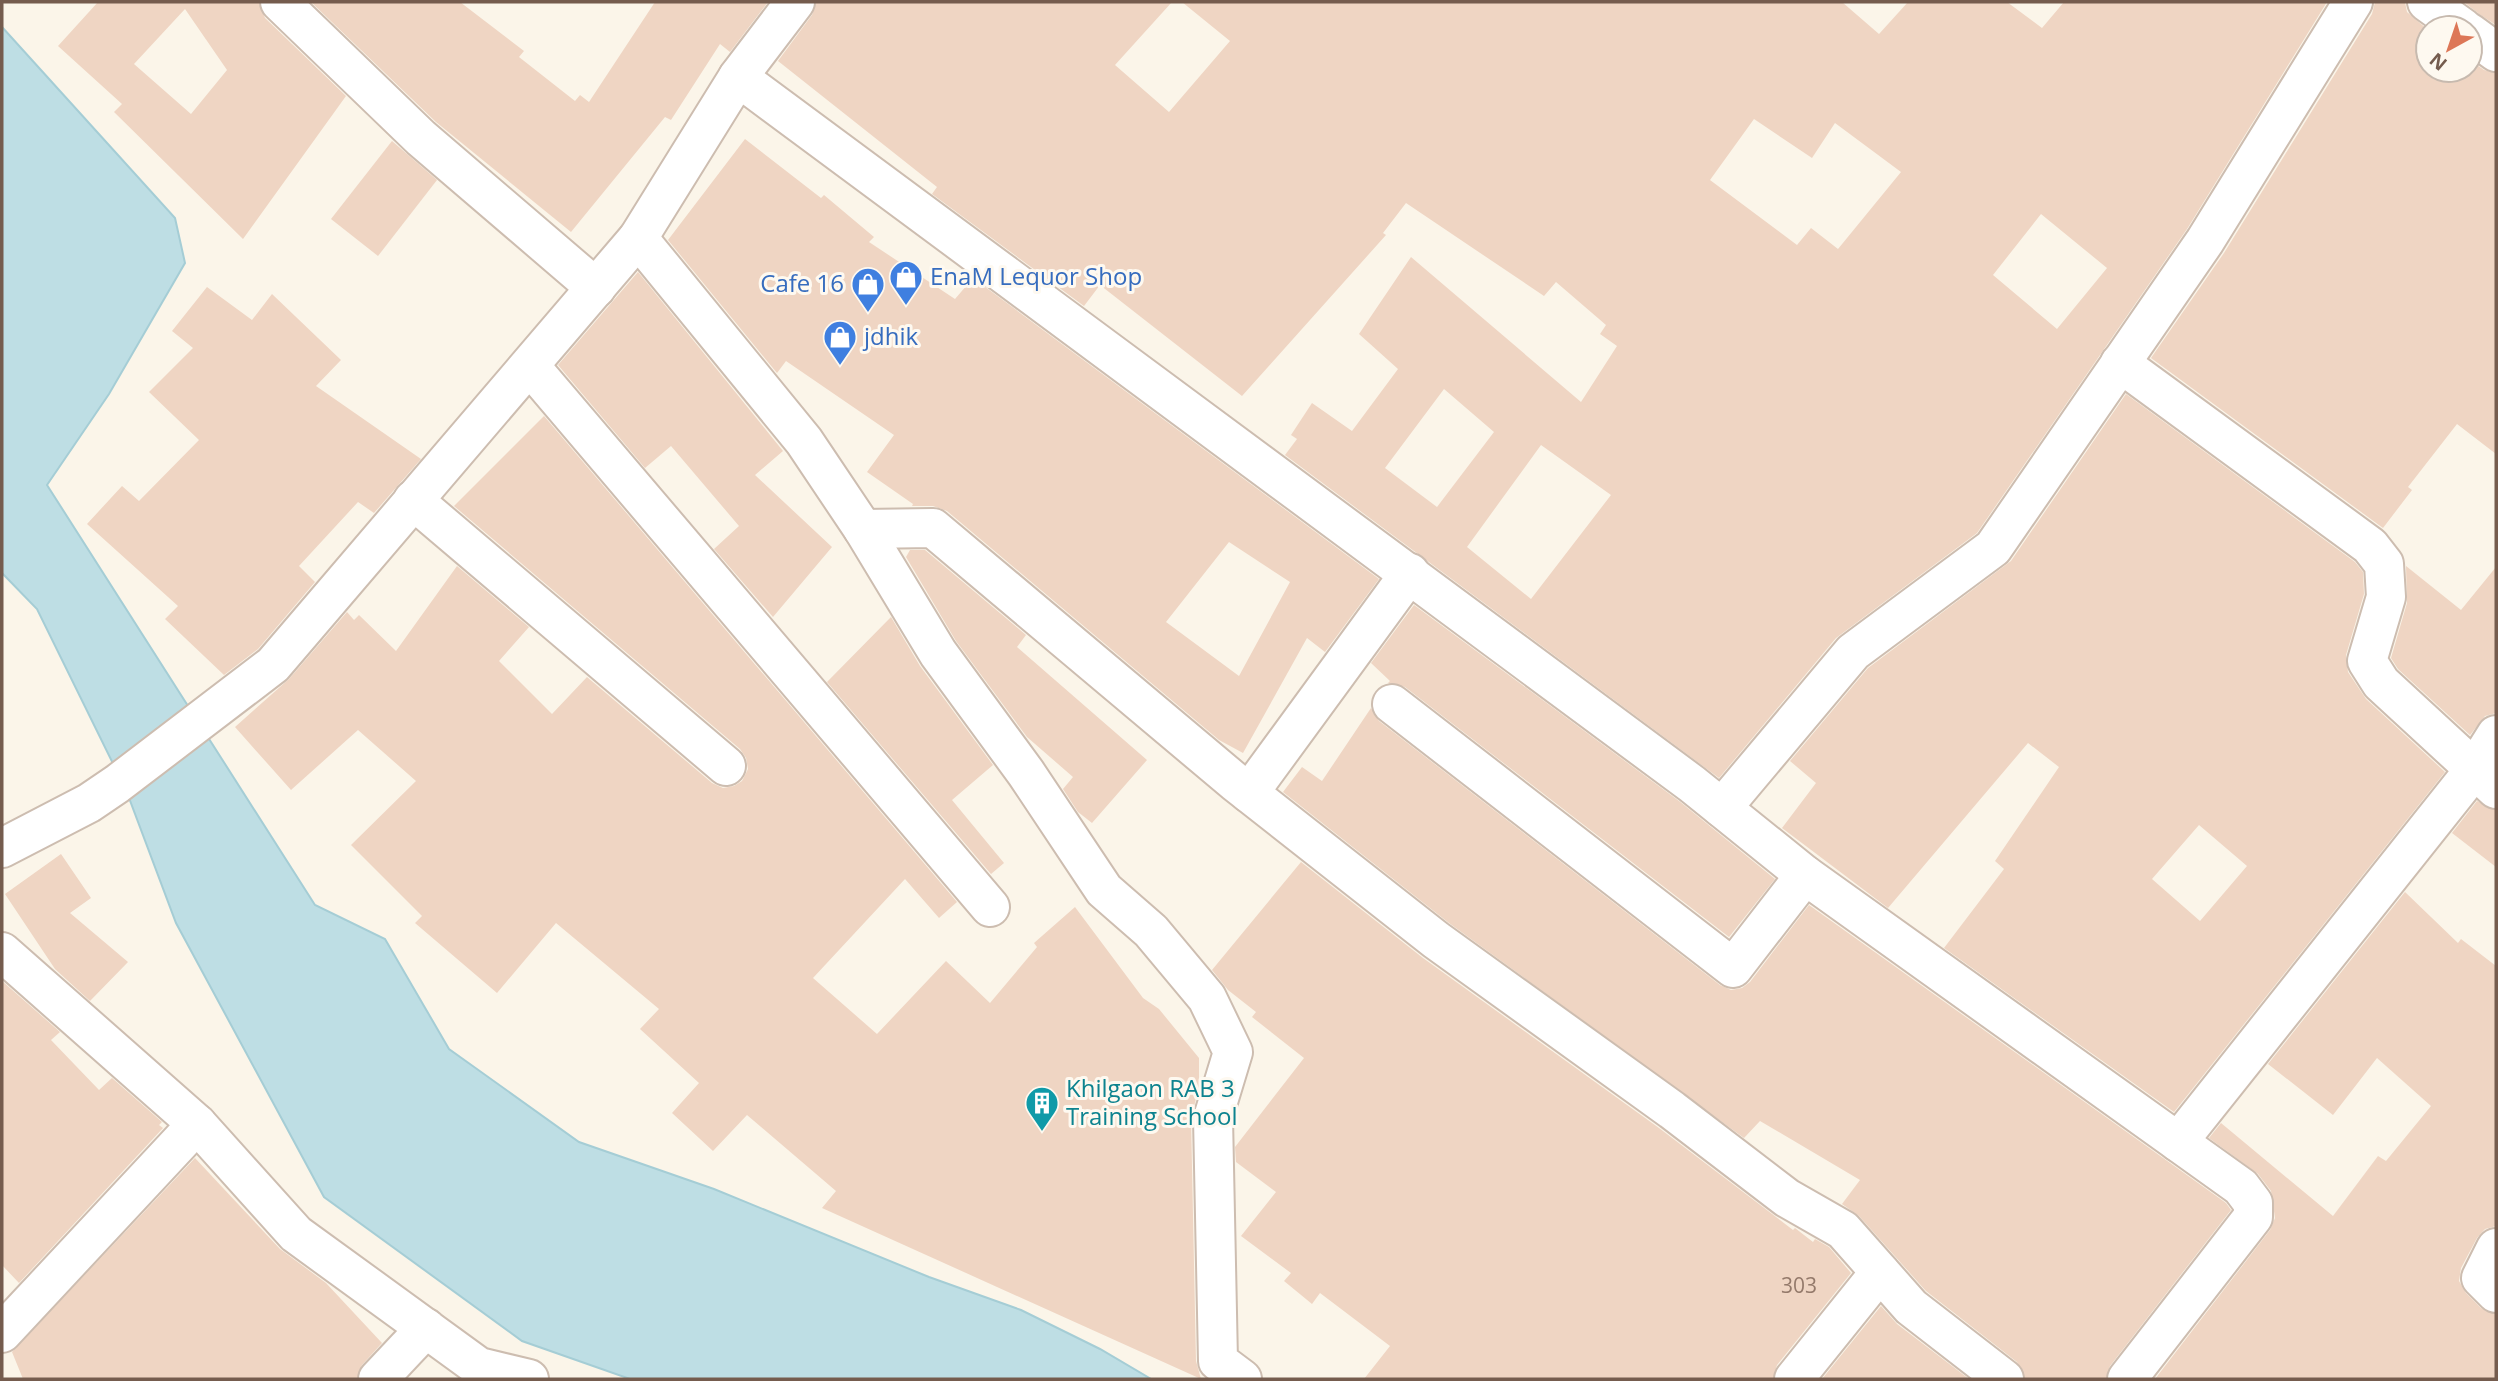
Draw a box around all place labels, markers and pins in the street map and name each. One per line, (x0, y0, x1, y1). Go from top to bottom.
shop icon: EnaM Lequor Shop (887, 258, 925, 307)
place label: EnaM Lequor Shop (930, 259, 1142, 292)
shop icon: Cafe 16 (849, 265, 887, 314)
place label: Cafe 16 (760, 266, 844, 299)
shop icon: jdhik (821, 318, 859, 367)
place label: jdhik (862, 319, 919, 352)
place label: Khilgaon RAB 3 Training School (1066, 1071, 1238, 1132)
building icon: Khilgaon RAB 3 Training School (1023, 1084, 1061, 1133)

